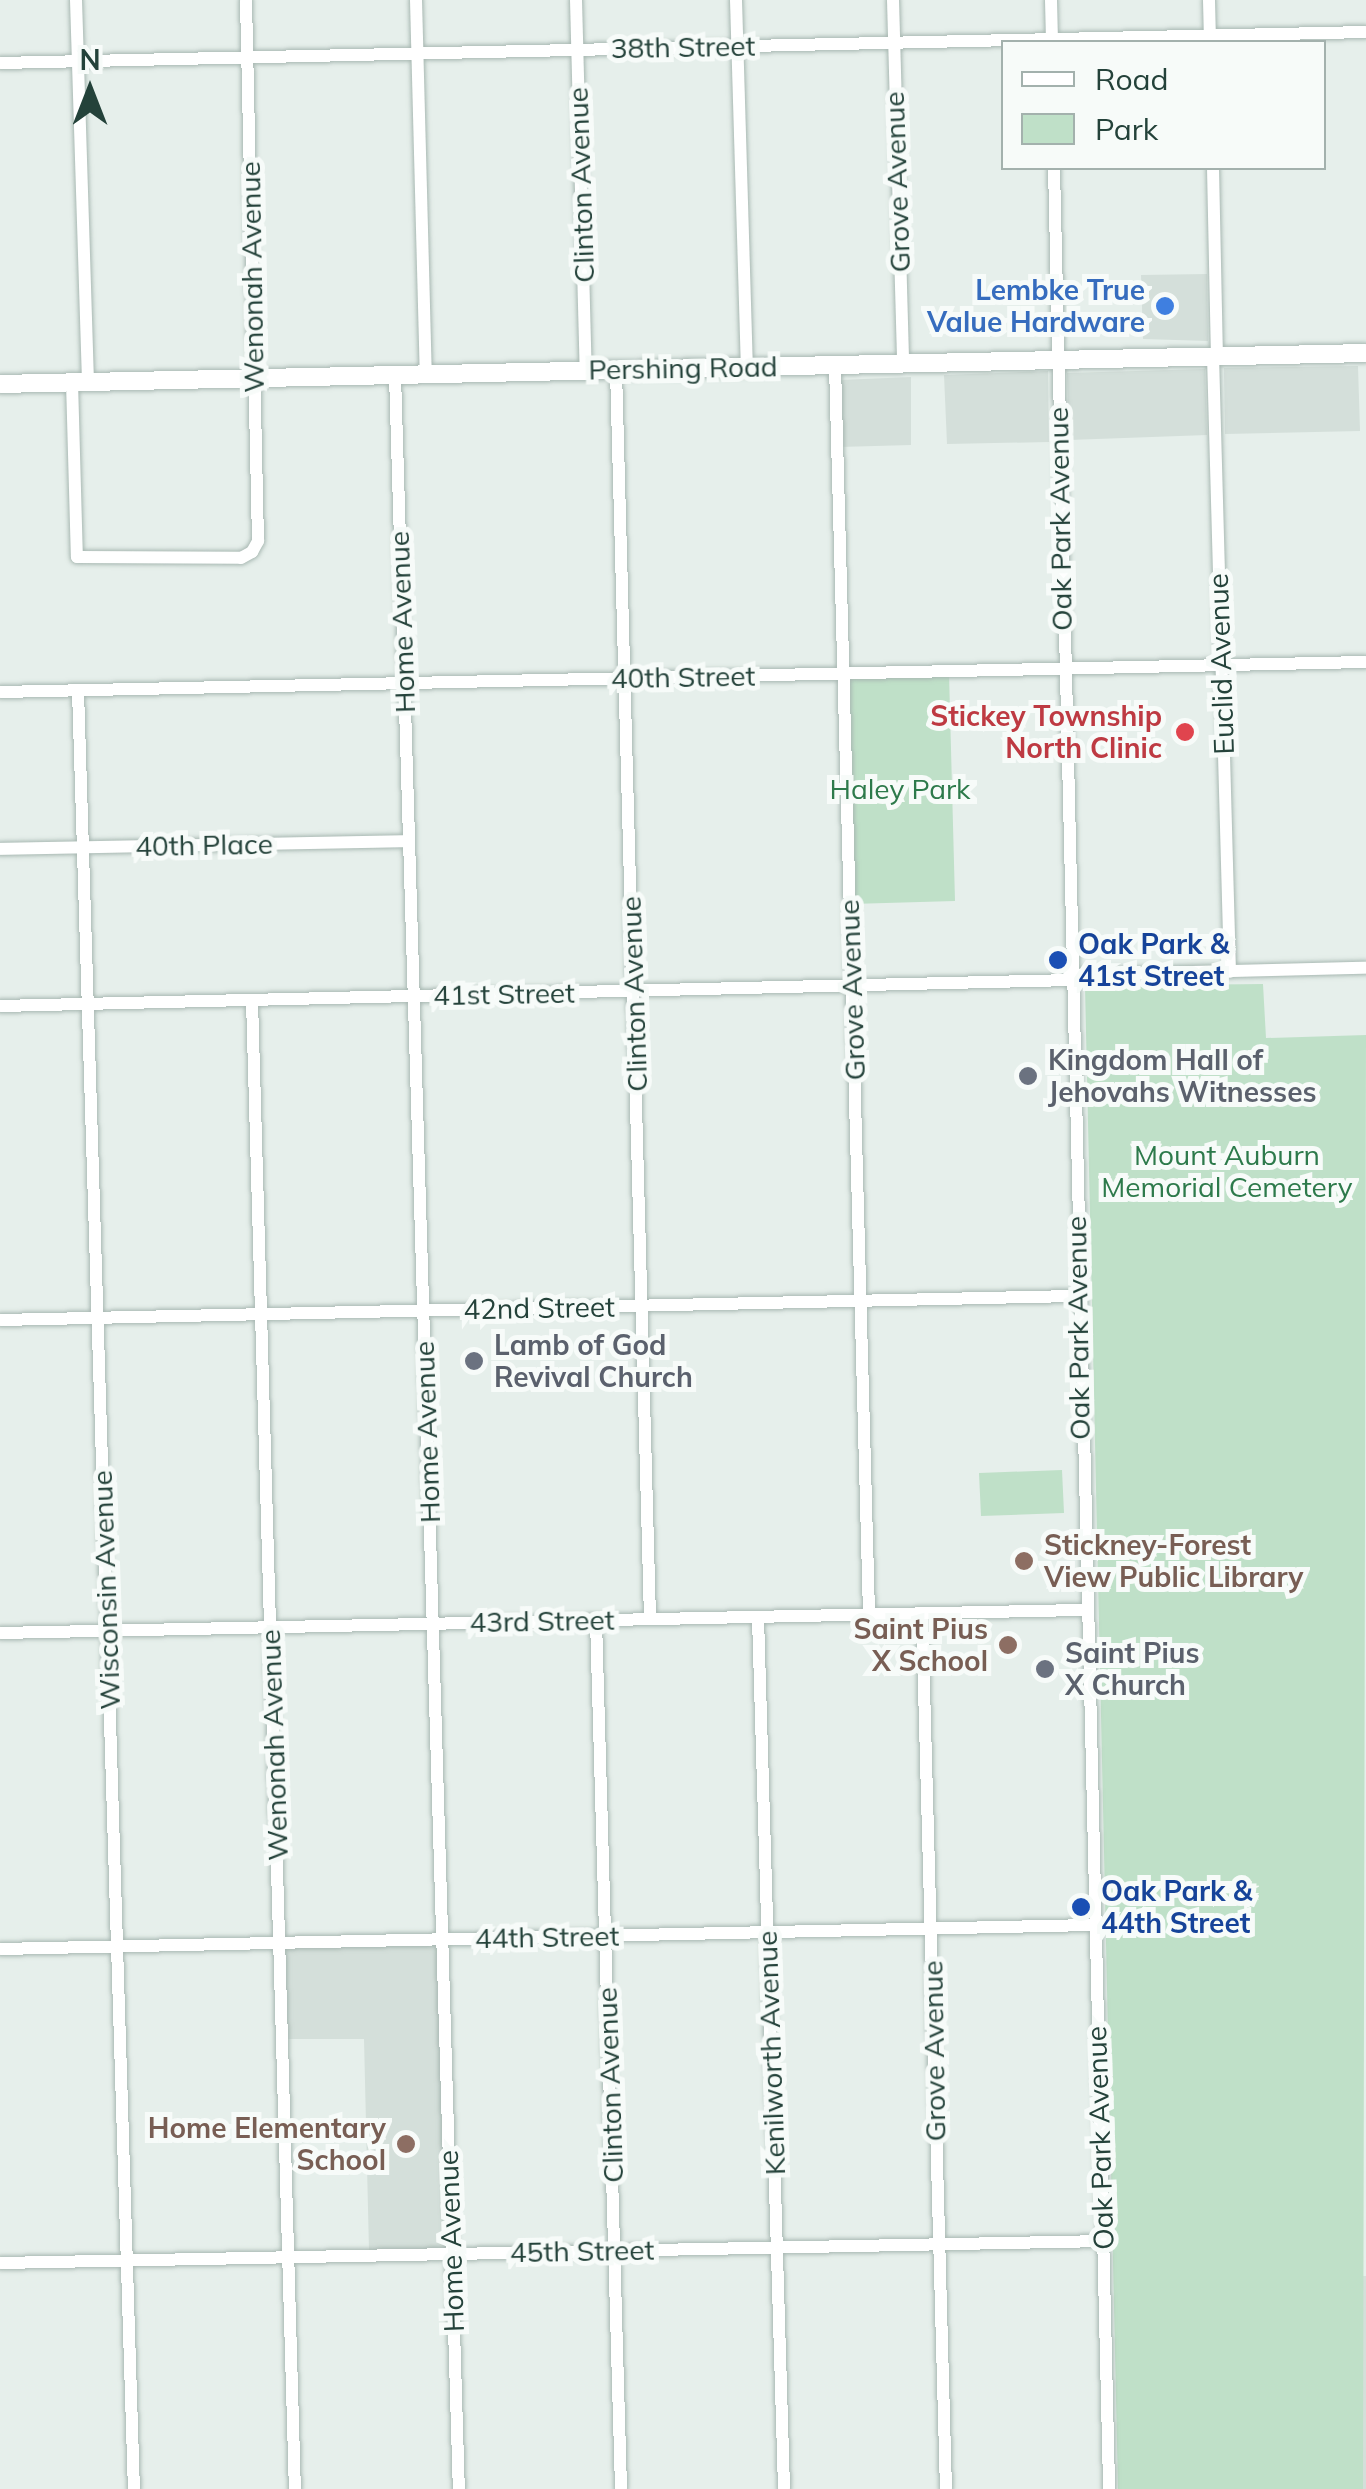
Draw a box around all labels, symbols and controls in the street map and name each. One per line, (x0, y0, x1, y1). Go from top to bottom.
street label: 38th Street (610, 29, 756, 65)
north arrow (40, 40, 140, 140)
legend (1001, 40, 1326, 170)
text: N (79, 42, 101, 77)
text: Road (1095, 60, 1169, 98)
street label: Clinton Avenue (561, 87, 601, 283)
street label: Grove Avenue (877, 91, 917, 273)
text: Park (1095, 110, 1158, 148)
street label: Wenonah Avenue (233, 161, 271, 393)
place label: Lembke True Value Hardware (927, 273, 1145, 339)
marker: Lembke True Value Hardware (1154, 295, 1176, 317)
street label: Pershing Road (588, 350, 778, 386)
street label: Oak Park Avenue (1041, 407, 1079, 631)
street label: Home Avenue (382, 530, 422, 714)
street label: Euclid Avenue (1201, 573, 1241, 755)
street label: 40th Street (610, 659, 756, 695)
place label: Stickey Township North Clinic (930, 699, 1162, 765)
marker: Stickey Township North Clinic (1172, 719, 1198, 745)
park label: Haley Park (829, 772, 971, 806)
street label: 40th Place (135, 827, 273, 863)
street label: Clinton Avenue (614, 896, 654, 1092)
street label: Grove Avenue (832, 899, 872, 1081)
place label: Oak Park & 41st Street (1078, 927, 1229, 993)
marker: Oak Park & 41st Street (1047, 949, 1069, 971)
street label: 41st Street (433, 976, 575, 1012)
place label: Kingdom Hall of Jehovahs Witnesses (1048, 1043, 1317, 1109)
marker: Kingdom Hall of Jehovahs Witnesses (1017, 1065, 1039, 1087)
park label: Mount Auburn Memorial Cemetery (1101, 1138, 1353, 1204)
street label: Oak Park Avenue (1059, 1216, 1097, 1440)
street label: 42nd Street (463, 1290, 615, 1326)
place label: Lamb of God Revival Church (494, 1328, 693, 1394)
street label: Home Avenue (407, 1340, 447, 1524)
marker: Lamb of God Revival Church (463, 1350, 485, 1372)
street label: Wisconsin Avenue (85, 1470, 127, 1710)
place label: Stickney-Forest View Public Library (1044, 1528, 1304, 1594)
marker: Stickney-Forest View Public Library (1013, 1550, 1035, 1572)
street label: 43rd Street (469, 1603, 615, 1639)
place label: Saint Pius X School (853, 1612, 988, 1678)
street label: Wenonah Avenue (253, 1629, 295, 1861)
marker: Saint Pius X School (997, 1634, 1019, 1656)
place label: Saint Pius X Church (1065, 1636, 1200, 1702)
marker: Saint Pius X Church (1034, 1658, 1056, 1680)
place label: Oak Park & 44th Street (1101, 1874, 1252, 1940)
marker: Oak Park & 44th Street (1070, 1896, 1092, 1918)
street label: 44th Street (474, 1919, 620, 1955)
street label: Kenilworth Avenue (750, 1930, 792, 2176)
street label: Grove Avenue (916, 1960, 952, 2142)
street label: Clinton Avenue (590, 1987, 630, 2183)
street label: Oak Park Avenue (1079, 2026, 1121, 2250)
place label: Home Elementary School (148, 2111, 386, 2177)
marker: Home Elementary School (395, 2133, 417, 2155)
street label: Home Avenue (431, 2149, 471, 2333)
street label: 45th Street (509, 2233, 655, 2269)

